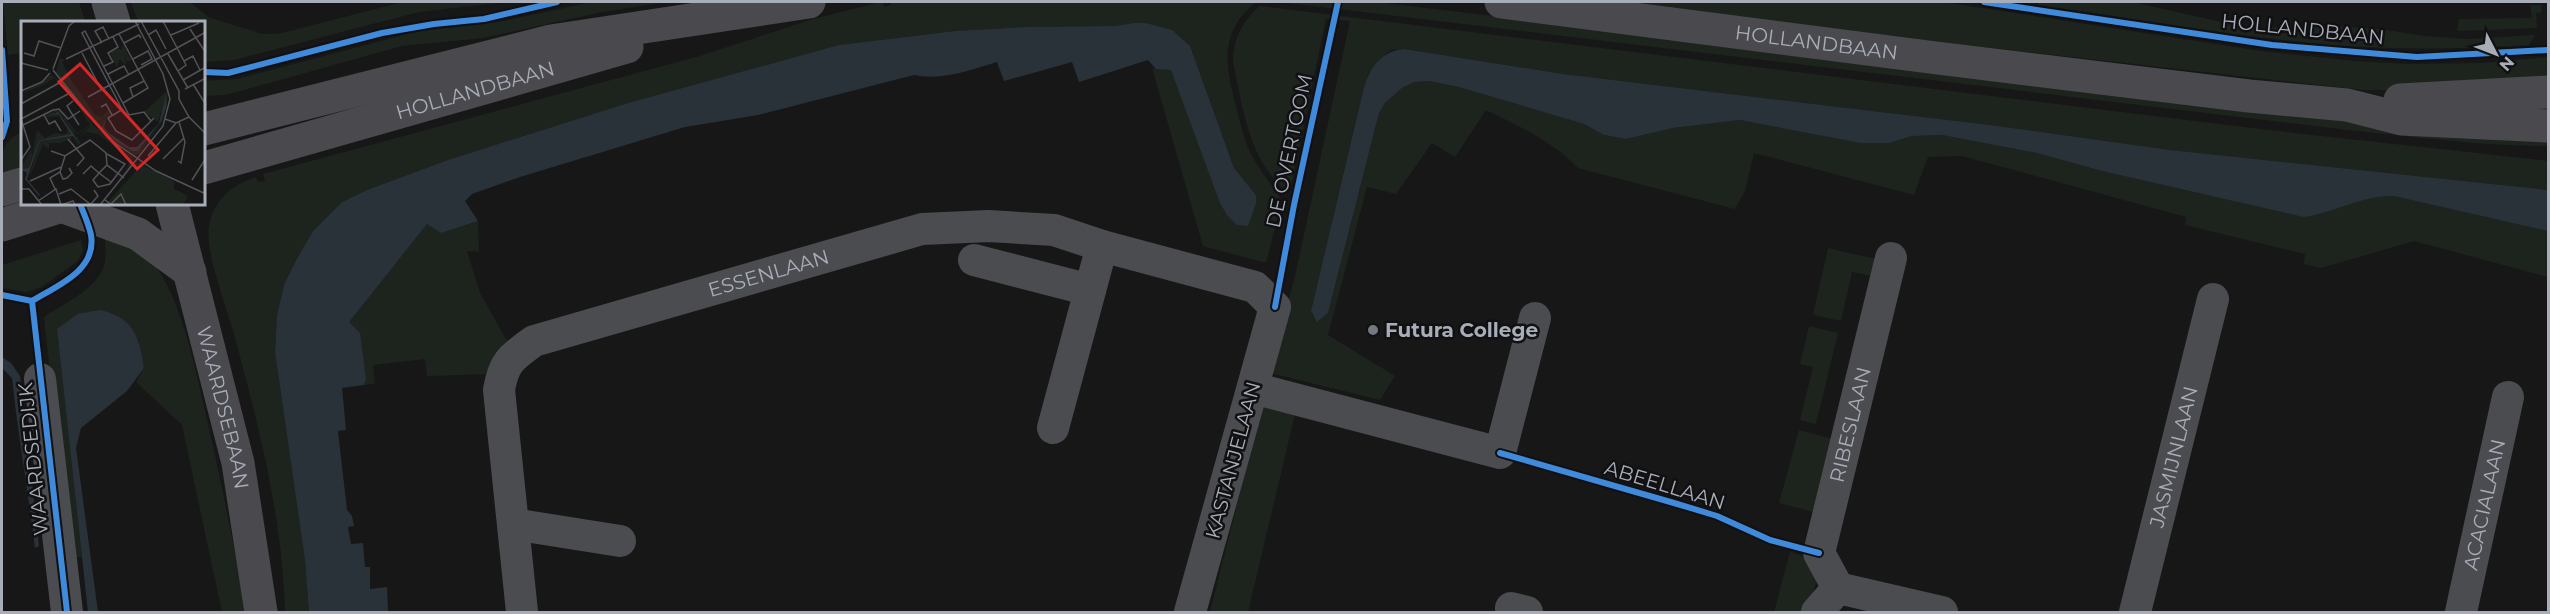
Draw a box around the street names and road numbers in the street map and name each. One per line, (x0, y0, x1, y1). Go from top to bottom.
street label: HOLLANDBAAN (2220, 9, 2386, 49)
street label: HOLLANDBAAN (1734, 20, 1899, 65)
street label: HOLLANDBAAN (393, 56, 557, 125)
street label: DE OVERTOOM (1261, 72, 1317, 230)
street label: ESSENLAAN (705, 245, 832, 302)
street label: WAARDSEBAAN (192, 324, 254, 491)
street label: RIBESLAAN (1825, 364, 1876, 485)
street label: KASTANJELAAN (1200, 379, 1266, 541)
street label: WAARDSEDIJK (13, 380, 53, 537)
street label: JASMIJNLAAN (2144, 384, 2203, 531)
street label: ACACIALAAN (2459, 437, 2510, 572)
street label: ABEELLAAN (1602, 455, 1728, 515)

